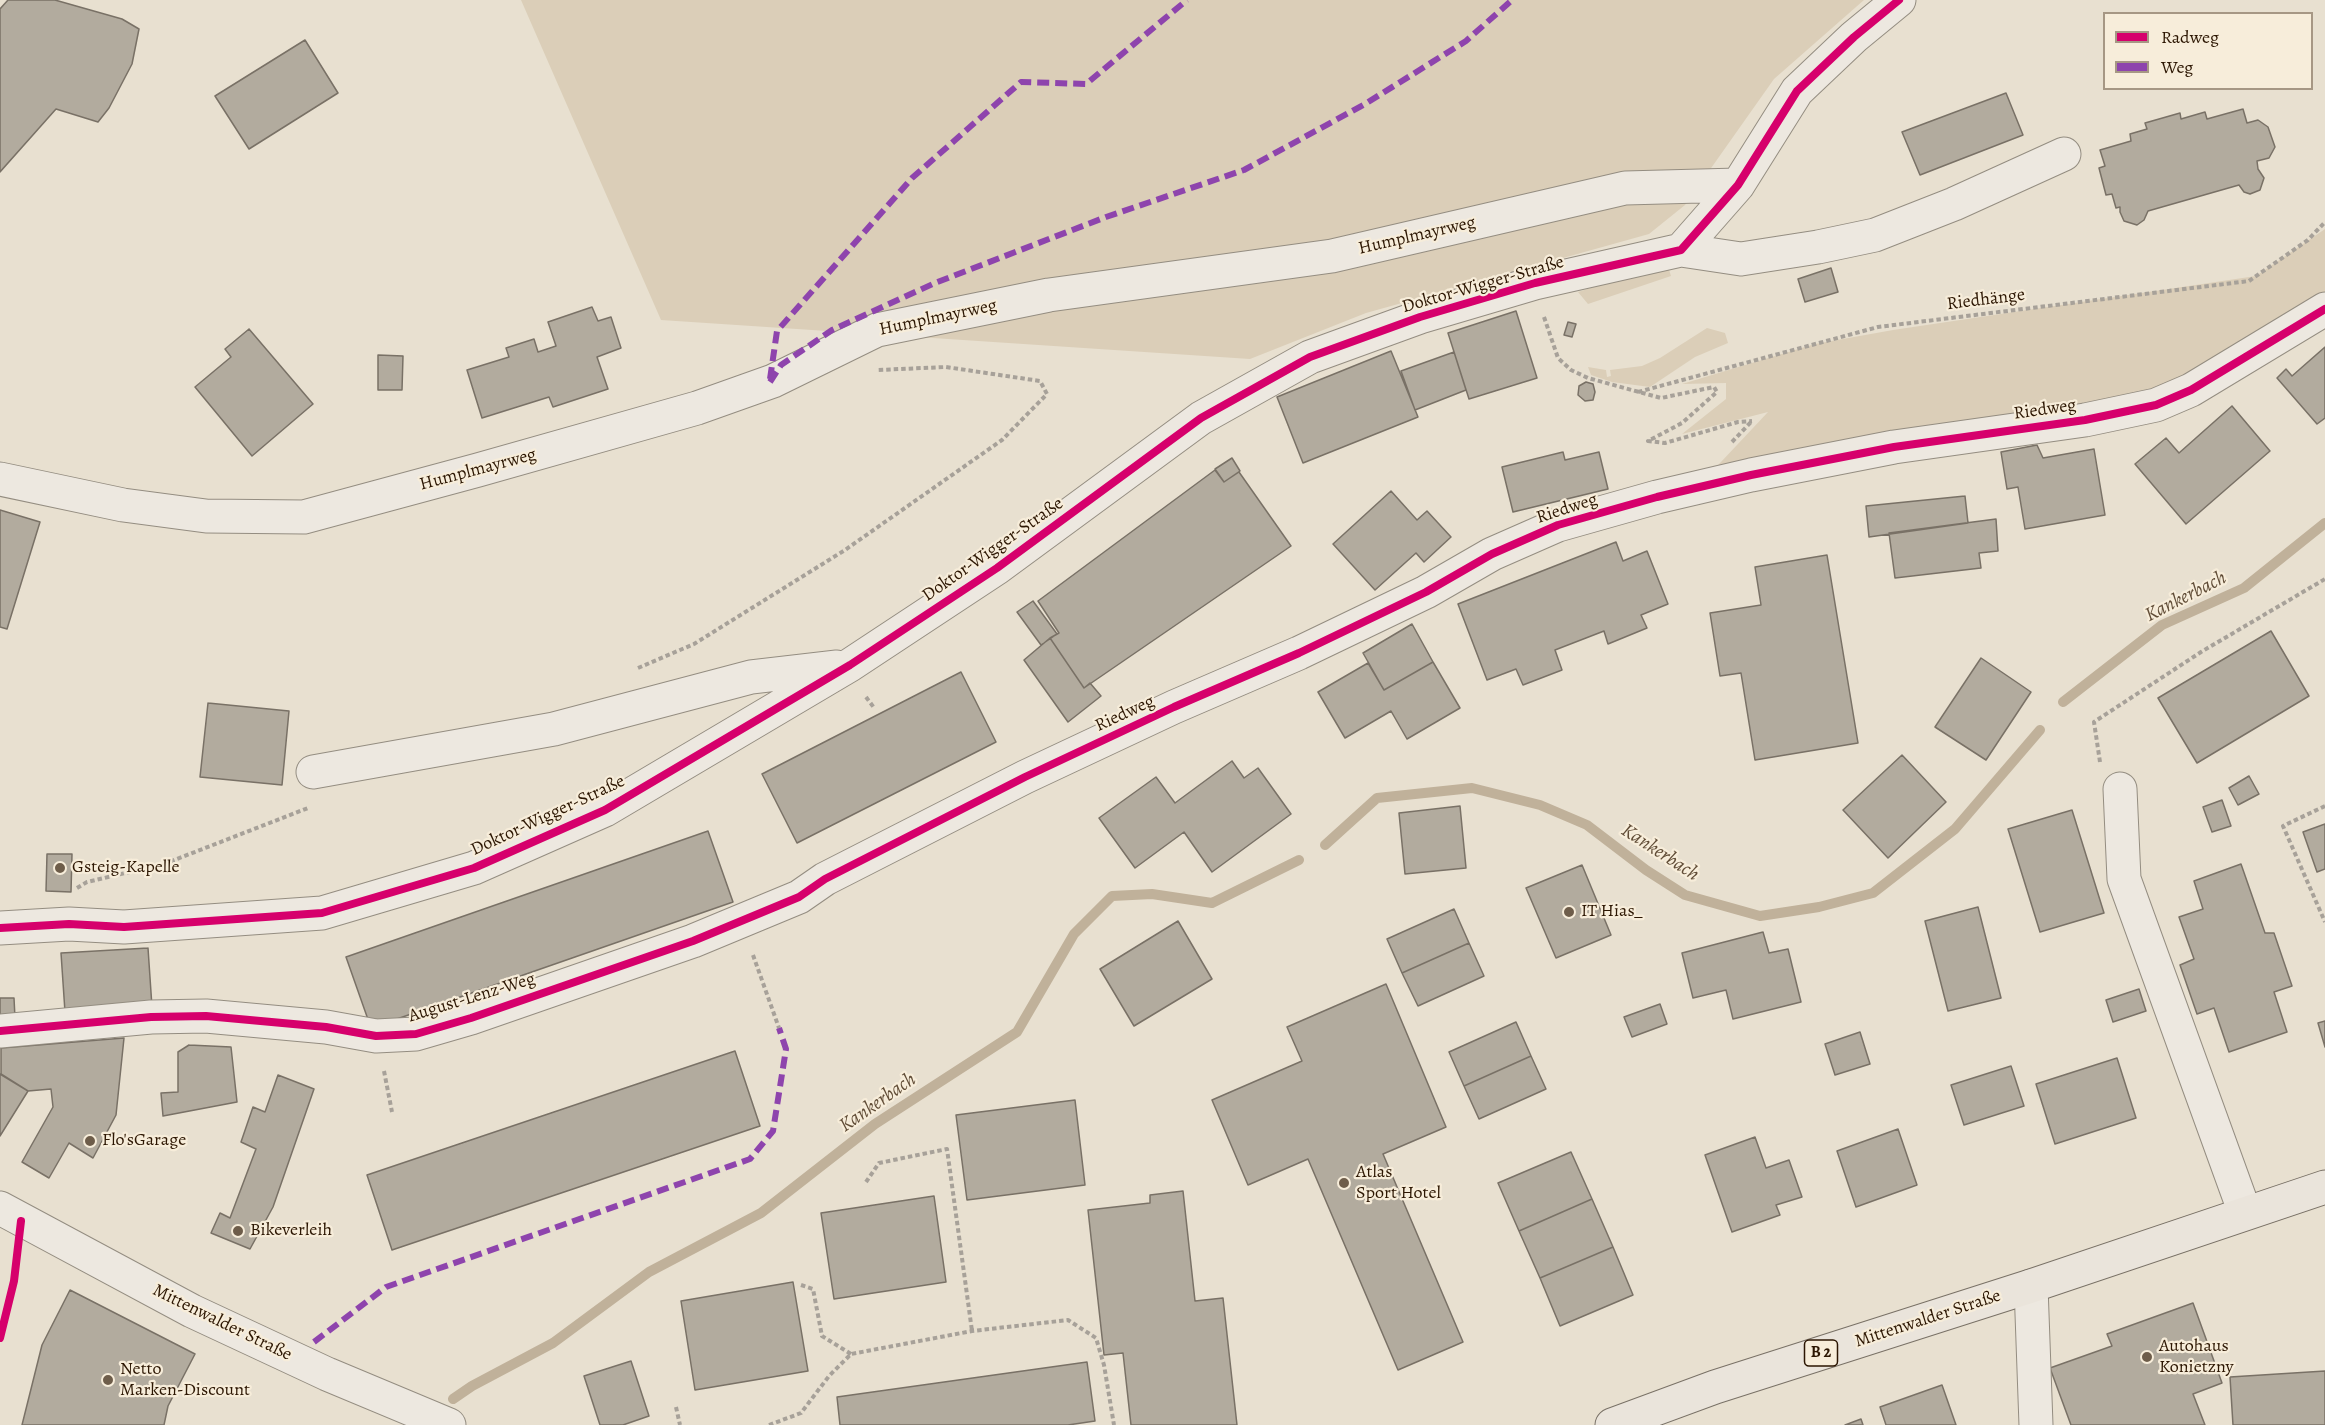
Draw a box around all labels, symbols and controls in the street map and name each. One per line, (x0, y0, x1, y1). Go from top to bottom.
legend (2103, 12, 2313, 90)
text: Radweg (2161, 25, 2219, 49)
text: Weg (2161, 55, 2193, 79)
street label: Humplmayrweg (1356, 212, 1478, 260)
street label: Doktor-Wigger-Straße (1400, 252, 1566, 318)
street label: Riedhänge (1946, 284, 2026, 316)
street label: Humplmayrweg (877, 295, 999, 341)
street label: Riedweg (2012, 395, 2078, 425)
street label: Humplmayrweg (417, 444, 539, 496)
street label: Riedweg (1534, 489, 1600, 529)
street label: Doktor-Wigger-Straße (918, 493, 1068, 607)
water label: Kankerbach (2141, 566, 2231, 628)
street label: Riedweg (1092, 691, 1158, 737)
street label: Doktor-Wigger-Straße (468, 771, 628, 861)
water label: Kankerbach (1617, 819, 1703, 887)
place label: Gsteig-Kapelle (72, 857, 180, 879)
marker: Gsteig-Kapelle (53, 861, 67, 875)
place label: IT Hias_ (1581, 901, 1643, 923)
marker: IT Hias_ (1562, 905, 1576, 919)
street label: August-Lenz-Weg (406, 968, 538, 1028)
water label: Kankerbach (835, 1068, 921, 1138)
place label: Flo'sGarage (102, 1130, 186, 1152)
marker: Flo'sGarage (83, 1134, 97, 1148)
place label: Atlas Sport Hotel (1356, 1162, 1441, 1204)
marker: Atlas Sport Hotel (1337, 1176, 1351, 1190)
place label: Bikeverleih (250, 1220, 332, 1242)
marker: Bikeverleih (231, 1224, 245, 1238)
street label: Mittenwalder Straße (149, 1280, 295, 1366)
street label: Mittenwalder Straße (1852, 1285, 2004, 1353)
place label: Autohaus Konietzny (2159, 1336, 2234, 1378)
road number: B 2 (1804, 1340, 1838, 1366)
marker: Autohaus Konietzny (2140, 1350, 2154, 1364)
place label: Netto Marken-Discount (120, 1359, 250, 1402)
marker: Netto Marken-Discount (101, 1373, 115, 1387)

